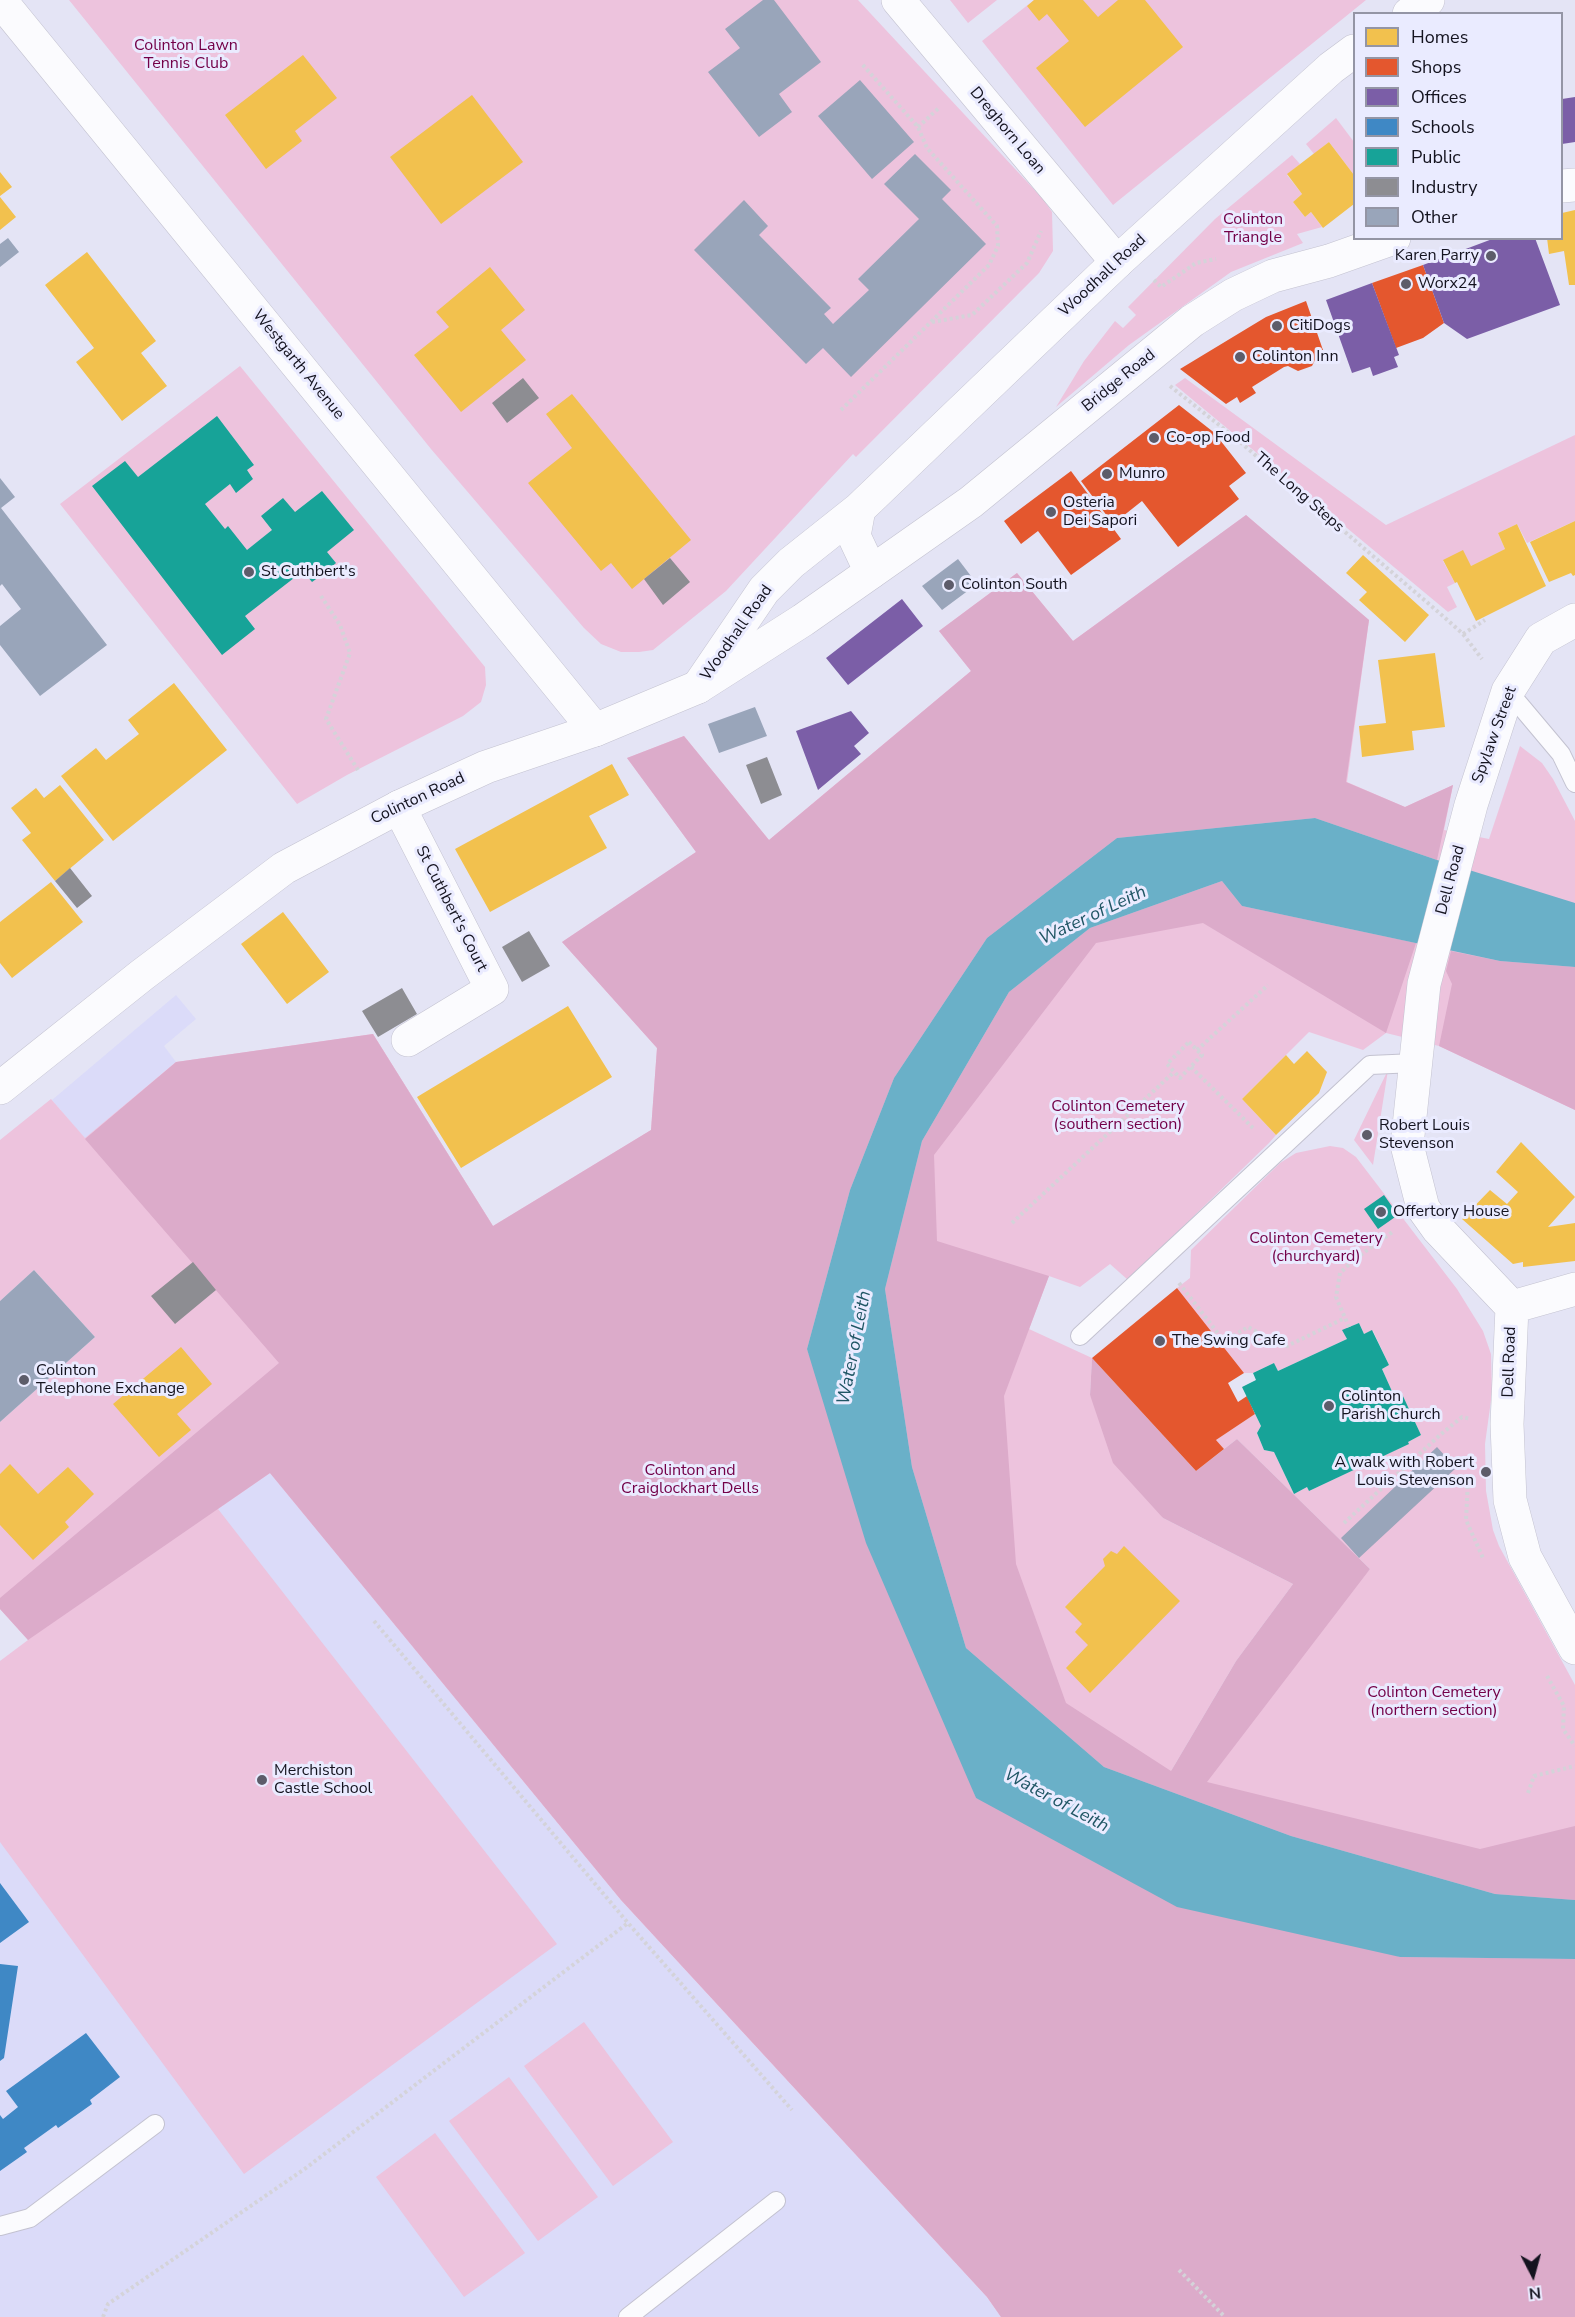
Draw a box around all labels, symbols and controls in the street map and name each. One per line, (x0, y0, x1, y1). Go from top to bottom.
legend (1353, 12, 1563, 240)
text: Homes (1411, 25, 1468, 49)
park label: Colinton Lawn Tennis Club (134, 36, 238, 74)
text: Shops (1411, 55, 1461, 79)
street label: Dreghorn Loan (965, 84, 1049, 178)
text: Offices (1411, 85, 1467, 109)
text: Schools (1411, 115, 1475, 139)
text: Public (1411, 145, 1461, 169)
text: Industry (1411, 175, 1478, 199)
text: Other (1411, 205, 1457, 229)
park label: Colinton Triangle (1223, 210, 1283, 248)
street label: Woodhall Road (1055, 231, 1151, 321)
place label: Karen Parry (1395, 246, 1479, 266)
marker: Karen Parry (1484, 249, 1498, 263)
place label: Worx24 (1418, 274, 1477, 294)
marker: Worx24 (1399, 277, 1413, 291)
street label: Westgarth Avenue (248, 306, 348, 424)
place label: CitiDogs (1289, 316, 1351, 336)
marker: CitiDogs (1270, 319, 1284, 333)
street label: Bridge Road (1078, 346, 1160, 416)
place label: Colinton Inn (1252, 347, 1339, 367)
marker: Colinton Inn (1233, 350, 1247, 364)
place label: Co-op Food (1166, 428, 1250, 448)
marker: Co-op Food (1147, 431, 1161, 445)
street label: The Long Steps (1250, 449, 1348, 537)
place label: Munro (1119, 464, 1165, 484)
marker: Munro (1100, 467, 1114, 481)
place label: Osteria Dei Sapori (1063, 493, 1137, 531)
marker: Osteria Dei Sapori (1044, 505, 1058, 519)
place label: St Cuthbert's (261, 562, 356, 582)
marker: St Cuthbert's (242, 565, 256, 579)
place label: Colinton South (961, 575, 1068, 595)
marker: Colinton South (942, 578, 956, 592)
street label: Woodhall Road (697, 582, 777, 684)
street label: Spylaw Street (1469, 684, 1521, 786)
street label: Colinton Road (368, 769, 468, 829)
street label: St Cuthbert's Court (411, 843, 491, 975)
street label: Dell Road (1433, 843, 1469, 917)
water label: Water of Leith (1036, 882, 1150, 950)
park label: Colinton Cemetery (southern section) (1051, 1097, 1185, 1135)
place label: Robert Louis Stevenson (1379, 1116, 1470, 1154)
marker: Robert Louis Stevenson (1360, 1128, 1374, 1142)
place label: Offertory House (1393, 1202, 1509, 1222)
marker: Offertory House (1374, 1205, 1388, 1219)
park label: Colinton Cemetery (churchyard) (1249, 1229, 1383, 1267)
water label: Water of Leith (833, 1289, 877, 1407)
street label: Dell Road (1499, 1326, 1521, 1398)
place label: The Swing Cafe (1172, 1331, 1285, 1351)
marker: The Swing Cafe (1153, 1334, 1167, 1348)
place label: Colinton Telephone Exchange (36, 1361, 185, 1399)
marker: Colinton Telephone Exchange (17, 1373, 31, 1387)
place label: Colinton Parish Church (1341, 1387, 1441, 1425)
marker: Colinton Parish Church (1322, 1399, 1336, 1413)
place label: A walk with Robert Louis Stevenson (1335, 1453, 1474, 1491)
park label: Colinton and Craiglockhart Dells (621, 1461, 759, 1499)
marker: A walk with Robert Louis Stevenson (1479, 1465, 1493, 1479)
park label: Colinton Cemetery (northern section) (1367, 1683, 1501, 1721)
place label: Merchiston Castle School (274, 1761, 372, 1799)
water label: Water of Leith (1000, 1764, 1112, 1838)
marker: Merchiston Castle School (255, 1773, 269, 1787)
north arrow (1503, 2245, 1563, 2305)
text: N (1528, 2281, 1542, 2304)

